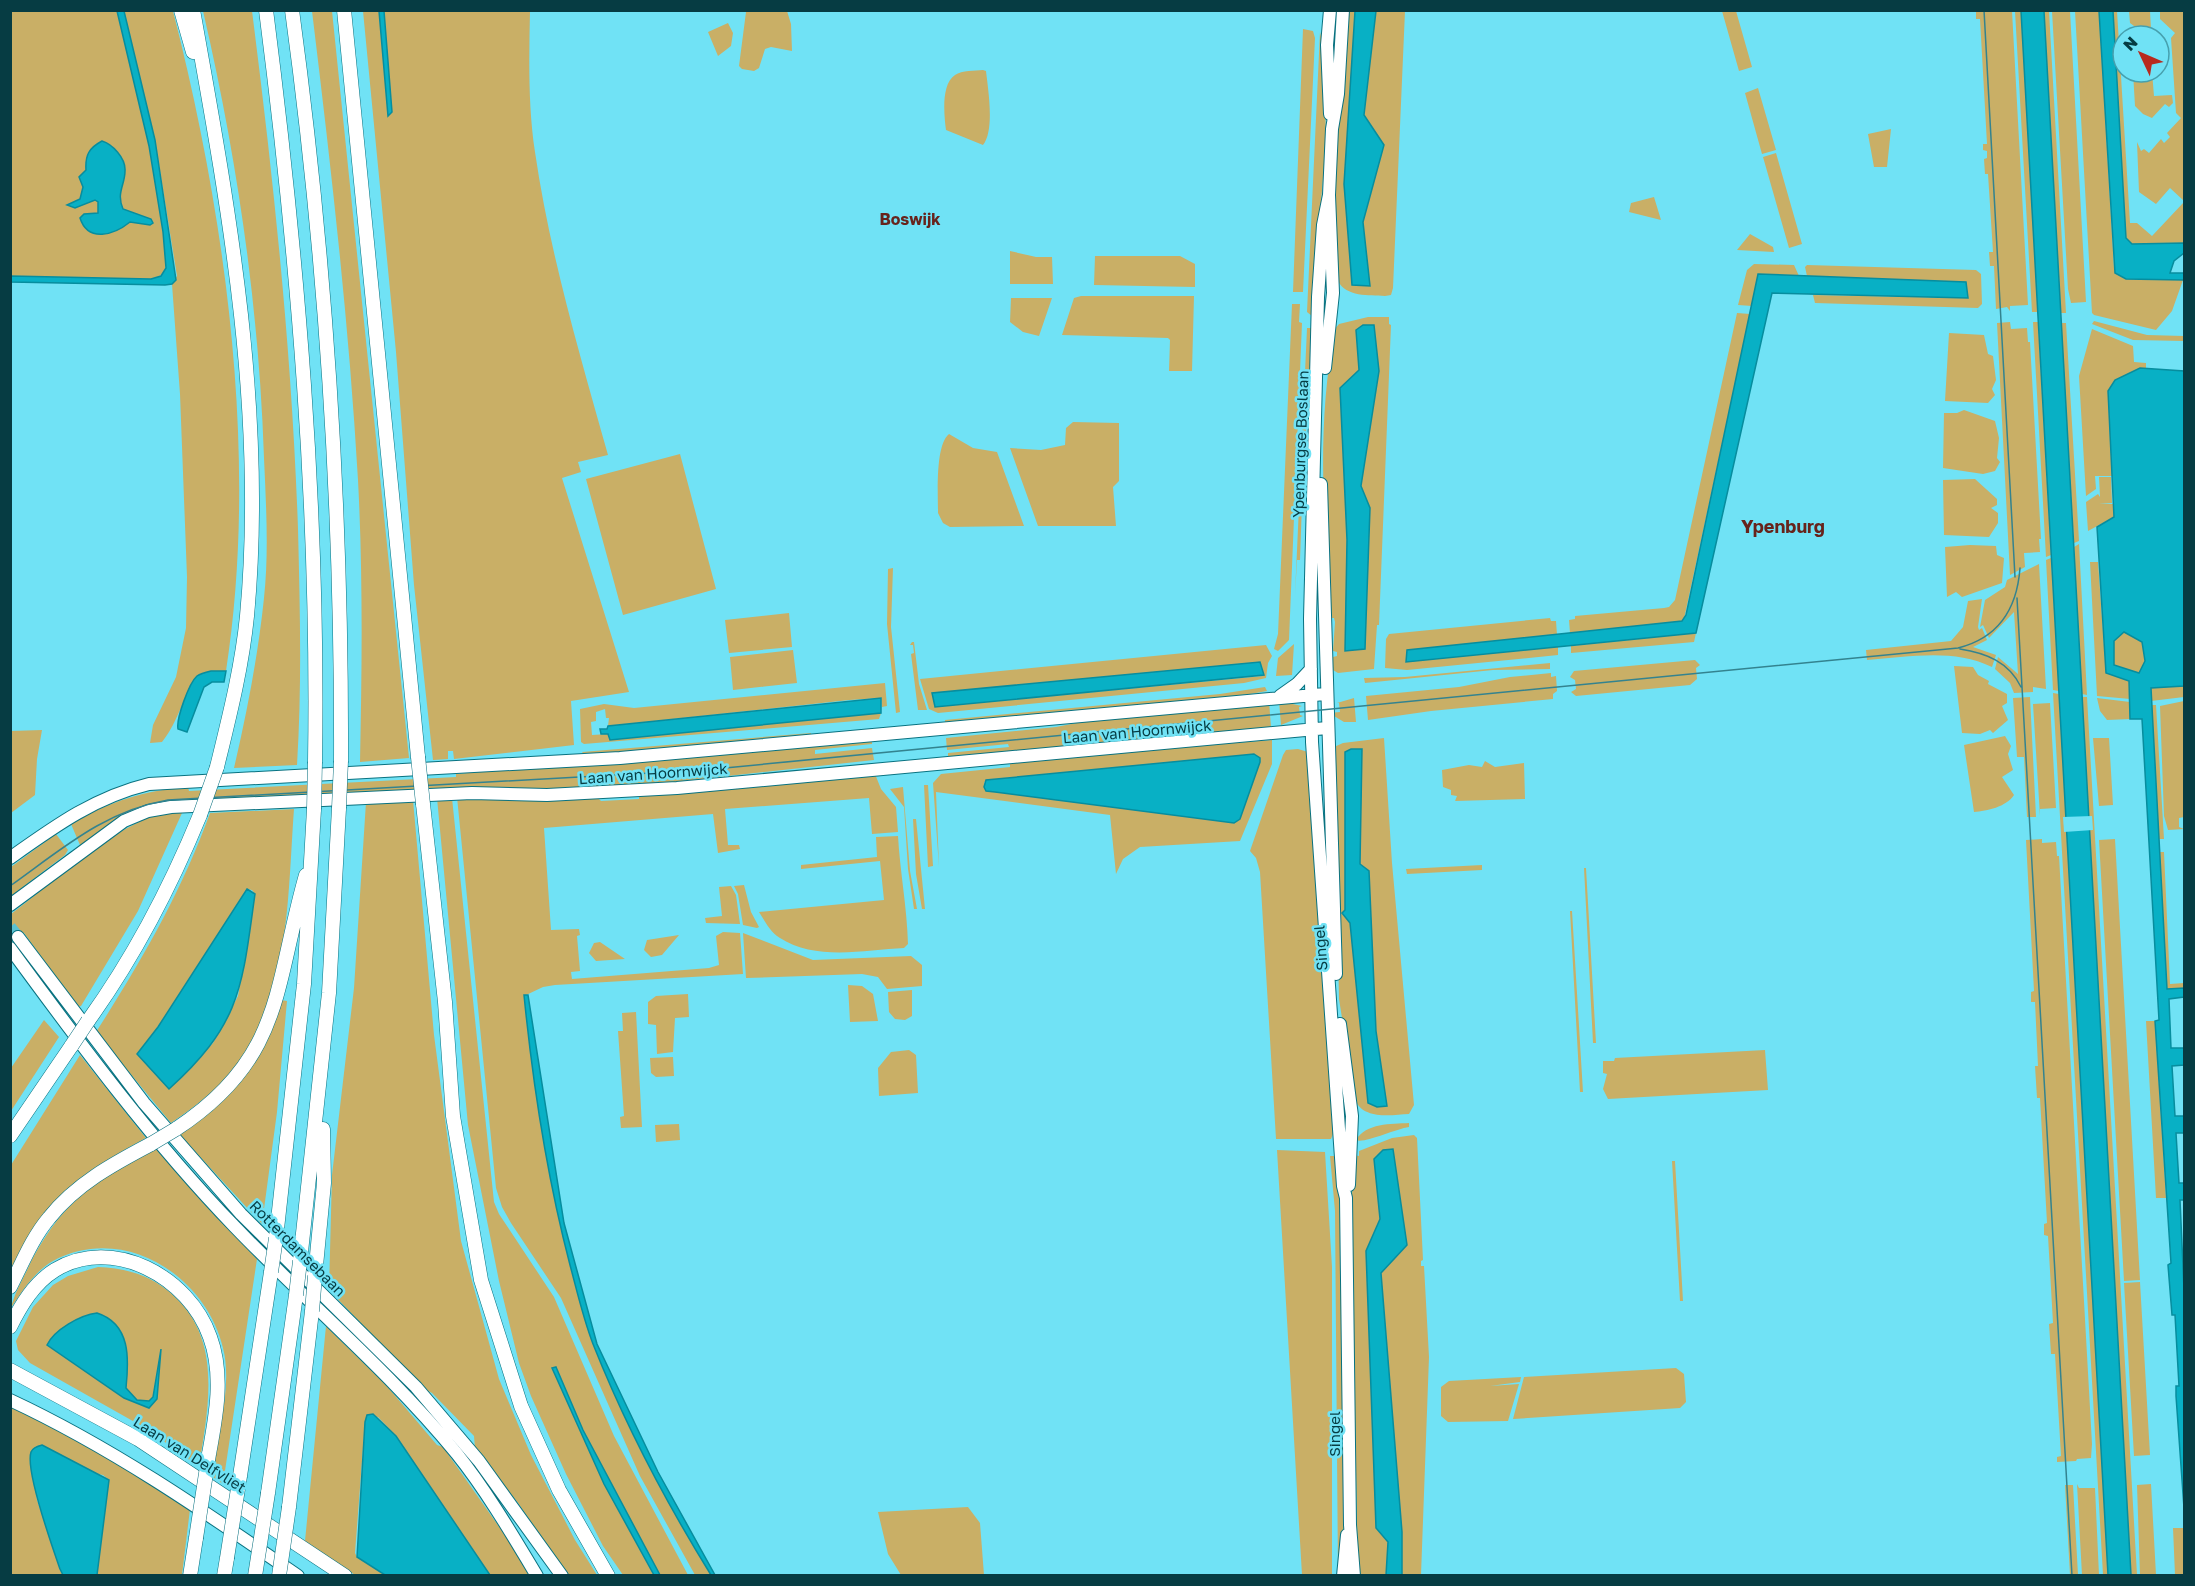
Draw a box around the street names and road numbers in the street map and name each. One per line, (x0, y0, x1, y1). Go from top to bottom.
street label: Ypenburgse Boslaan (1288, 370, 1312, 518)
street label: Laan van Hoornwijck (1062, 715, 1213, 746)
street label: Laan van Hoornwijck (578, 759, 729, 787)
street label: Singel (1309, 924, 1331, 971)
street label: Rotterdamsebaan (246, 1196, 350, 1300)
street label: Singel (1325, 1411, 1343, 1457)
street label: Laan van Delfvliet (130, 1412, 250, 1496)

